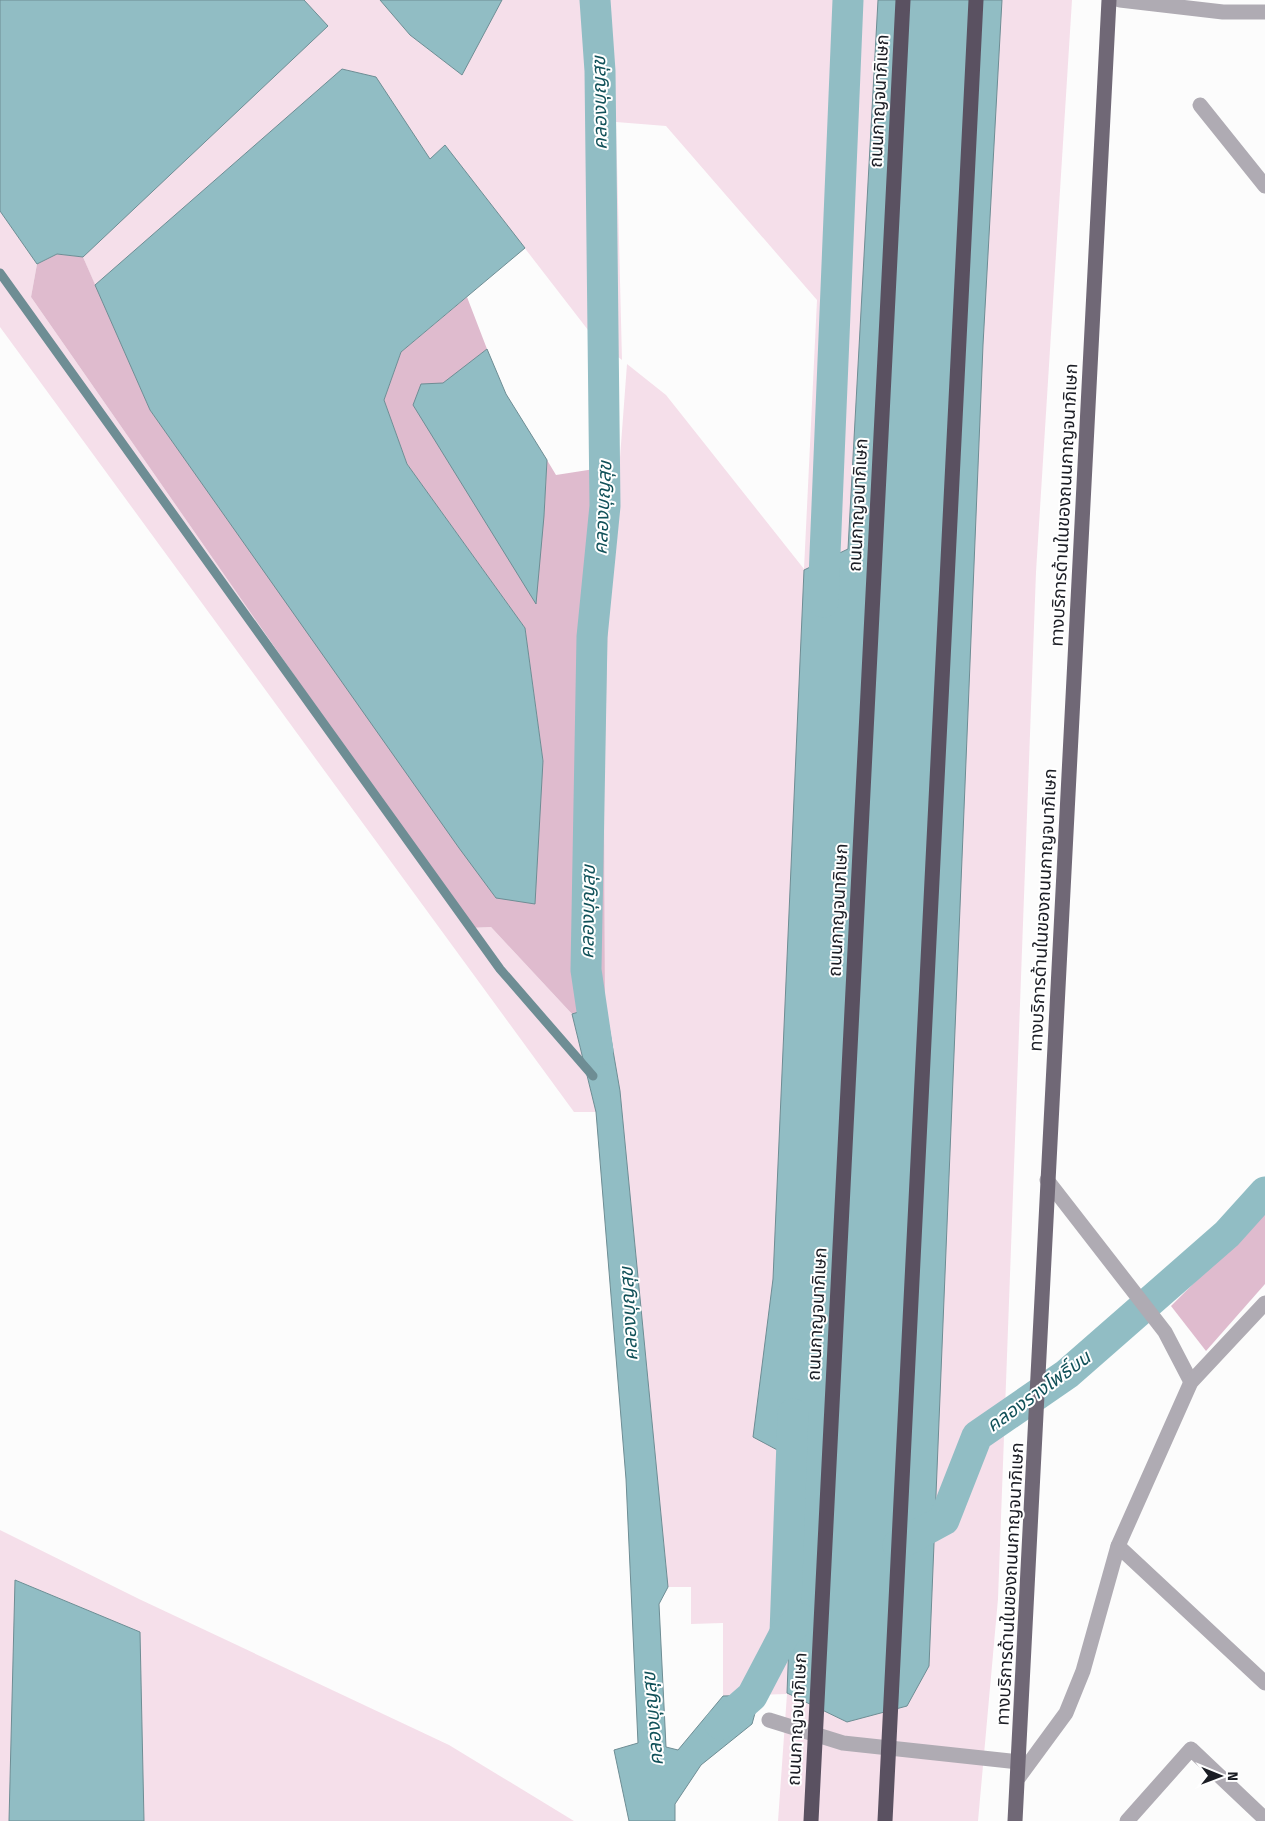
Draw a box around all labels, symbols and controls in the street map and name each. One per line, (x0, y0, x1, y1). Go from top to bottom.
street label: ถนนกาญจนาภิเษก (865, 34, 893, 168)
water label: คลองบุญสุข (587, 54, 612, 150)
street label: ทางบริการด้านในของถนนกาญจนาภิเษก (1046, 363, 1082, 647)
street label: ถนนกาญจนาภิเษก (844, 438, 872, 572)
water label: คลองบุญสุข (589, 459, 617, 555)
street label: ทางบริการด้านในของถนนกาญจนาภิเษก (1025, 768, 1061, 1052)
street label: ถนนกาญจนาภิเษก (824, 843, 852, 977)
water label: คลองบุญสุข (575, 863, 600, 959)
street label: ถนนกาญจนาภิเษก (803, 1247, 831, 1381)
water label: คลองบุญสุข (614, 1265, 642, 1361)
water label: คลองรางโพธิ์บน (982, 1345, 1096, 1437)
street label: ทางบริการด้านในของถนนกาญจนาภิเษก (992, 1442, 1028, 1726)
street label: ถนนกาญจนาภิเษก (783, 1652, 811, 1786)
water label: คลองบุญสุข (637, 1670, 668, 1767)
north arrow (1195, 1751, 1245, 1801)
text: N (1224, 1771, 1241, 1781)

